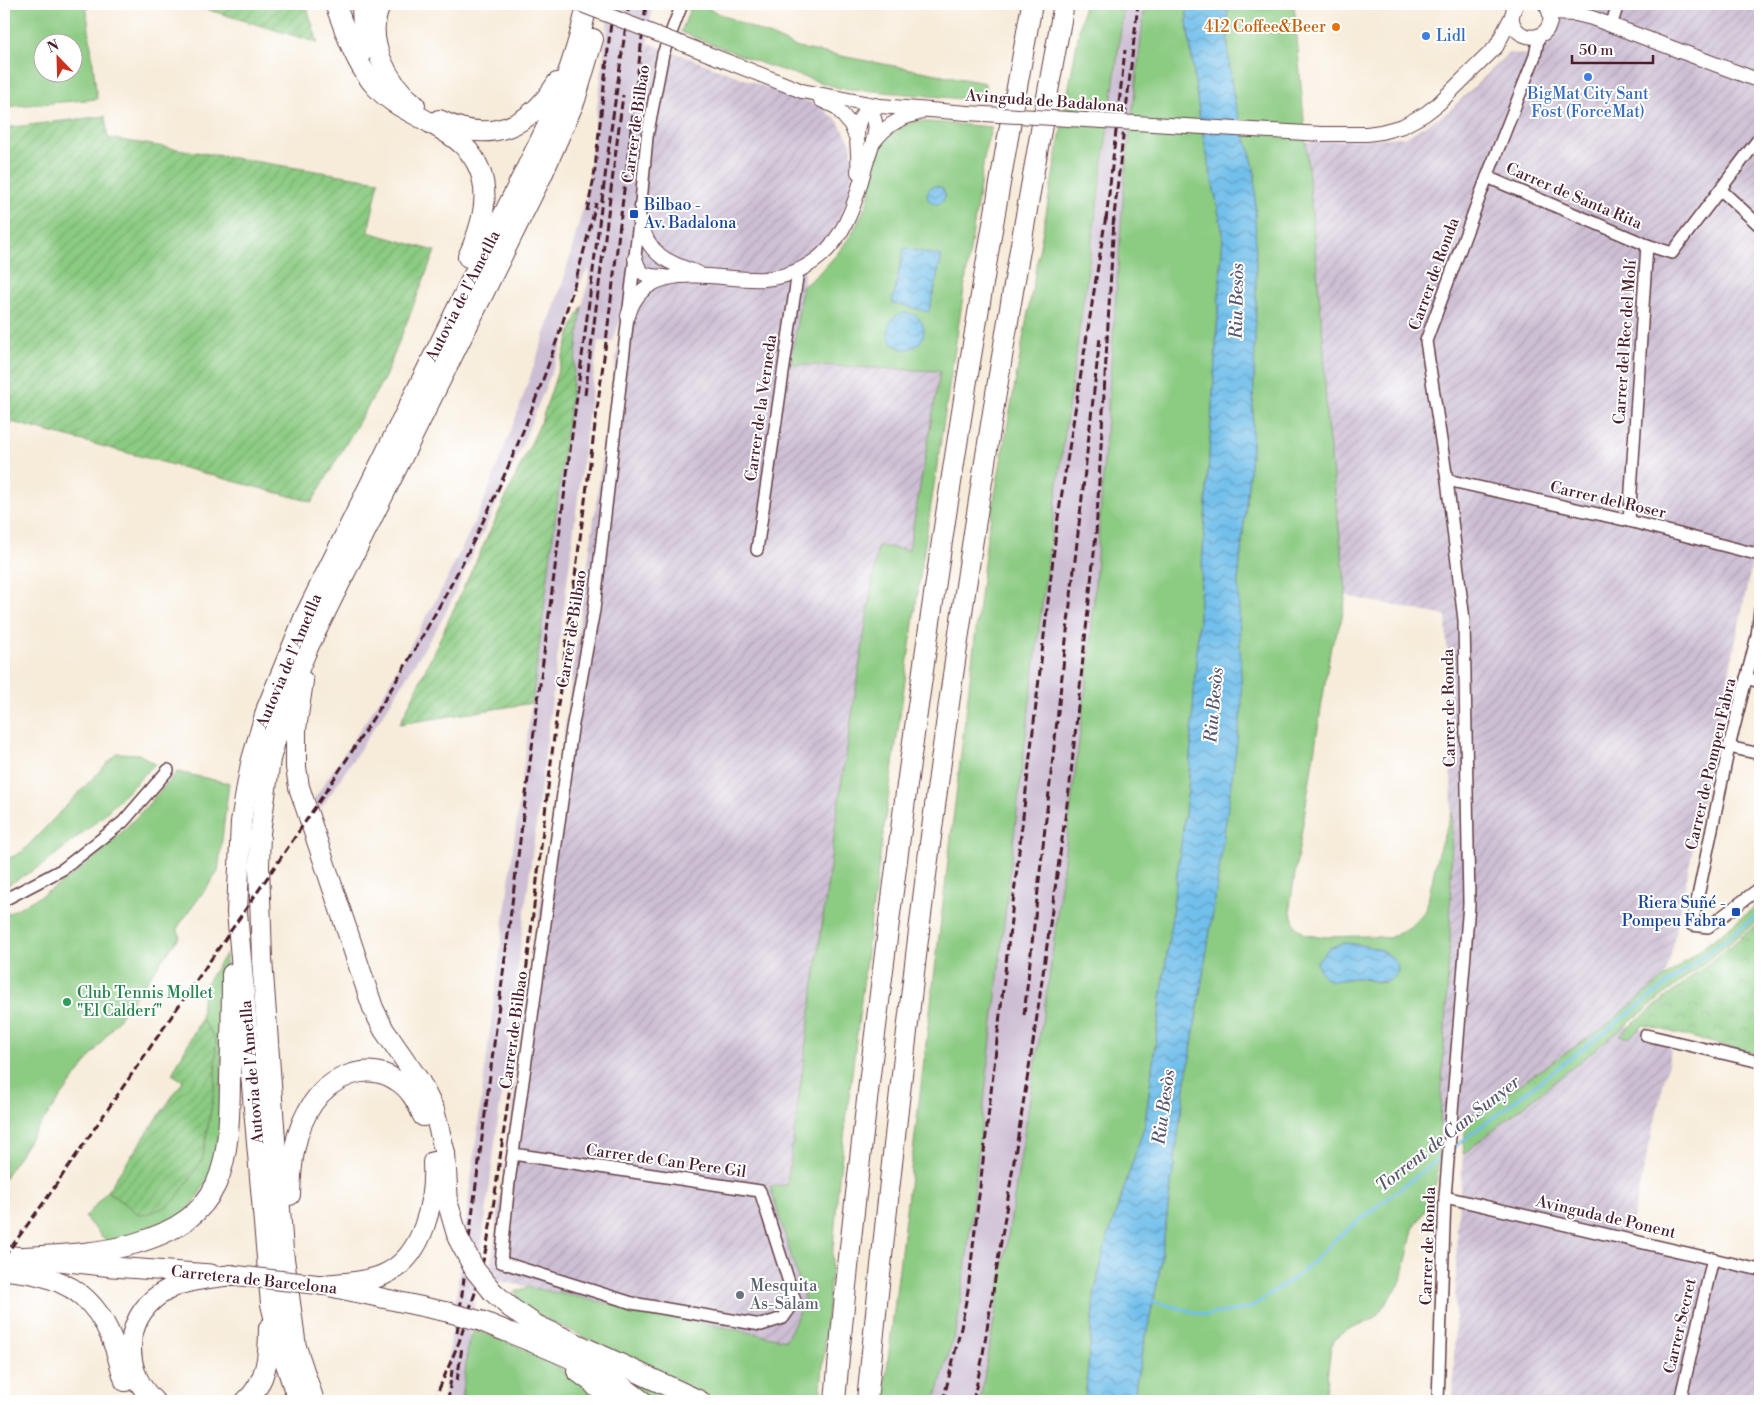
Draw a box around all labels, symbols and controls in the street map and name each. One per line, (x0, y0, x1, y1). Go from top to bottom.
place label: 412 Coffee&Beer (1204, 17, 1326, 37)
marker: 412 Coffee&Beer (1330, 21, 1342, 33)
place label: Lidl (1436, 26, 1466, 46)
marker: Lidl (1420, 30, 1432, 42)
north arrow (32, 32, 82, 82)
scale bar (1572, 32, 1653, 64)
text: N (45, 37, 62, 57)
text: 50 m (1579, 41, 1613, 60)
street label: Carrer de Bilbao (618, 64, 654, 184)
marker: BigMat City Sant Fost (ForceMat) (1582, 71, 1594, 83)
place label: BigMat City Sant Fost (ForceMat) (1526, 84, 1649, 122)
street label: Avinguda de Badalona (964, 85, 1126, 117)
street label: Carrer de Santa Rita (1503, 158, 1646, 234)
place label: Bilbao - Av. Badalona (643, 195, 737, 233)
marker: Bilbao - Av. Badalona (628, 208, 640, 220)
street label: Carrer de Ronda (1404, 214, 1464, 333)
street label: Autovia de l'Ametlla (421, 226, 505, 366)
street label: Carrer del Rec del Molí (1609, 258, 1641, 425)
water label: Riu Besòs (1225, 263, 1249, 340)
street label: Carrer de la Verneda (741, 332, 781, 483)
street label: Carrer del Roser (1548, 477, 1668, 523)
street label: Carrer de Bilbao (553, 568, 591, 690)
street label: Autovia de l'Ametlla (251, 590, 327, 732)
street label: Carrer de Ronda (1438, 648, 1460, 767)
water label: Riu Besòs (1199, 666, 1229, 745)
street label: Carrer de Pompeu Fabra (1681, 675, 1741, 852)
place label: Riera Suñé - Pompeu Fabra (1622, 893, 1727, 931)
marker: Riera Suñé - Pompeu Fabra (1730, 906, 1742, 918)
street label: Carrer de Bilbao (496, 970, 532, 1090)
place label: Club Tennis Mollet "El Calderí" (77, 983, 213, 1021)
marker: Club Tennis Mollet "El Calderí" (61, 996, 73, 1008)
street label: Autovia de l'Ametlla (236, 998, 268, 1146)
water label: Riu Besòs (1147, 1068, 1181, 1147)
water label: Torrent de Can Sunyer (1371, 1070, 1525, 1197)
street label: Carrer de Can Pere Gil (585, 1140, 748, 1182)
street label: Carrer de Ronda (1416, 1186, 1440, 1306)
street label: Avinguda de Ponent (1533, 1191, 1678, 1243)
street label: Carretera de Barcelona (170, 1261, 339, 1299)
place label: Mesquita As-Salam (749, 1276, 819, 1314)
street label: Carrer Secret (1659, 1276, 1701, 1376)
marker: Mesquita As-Salam (734, 1289, 746, 1301)

